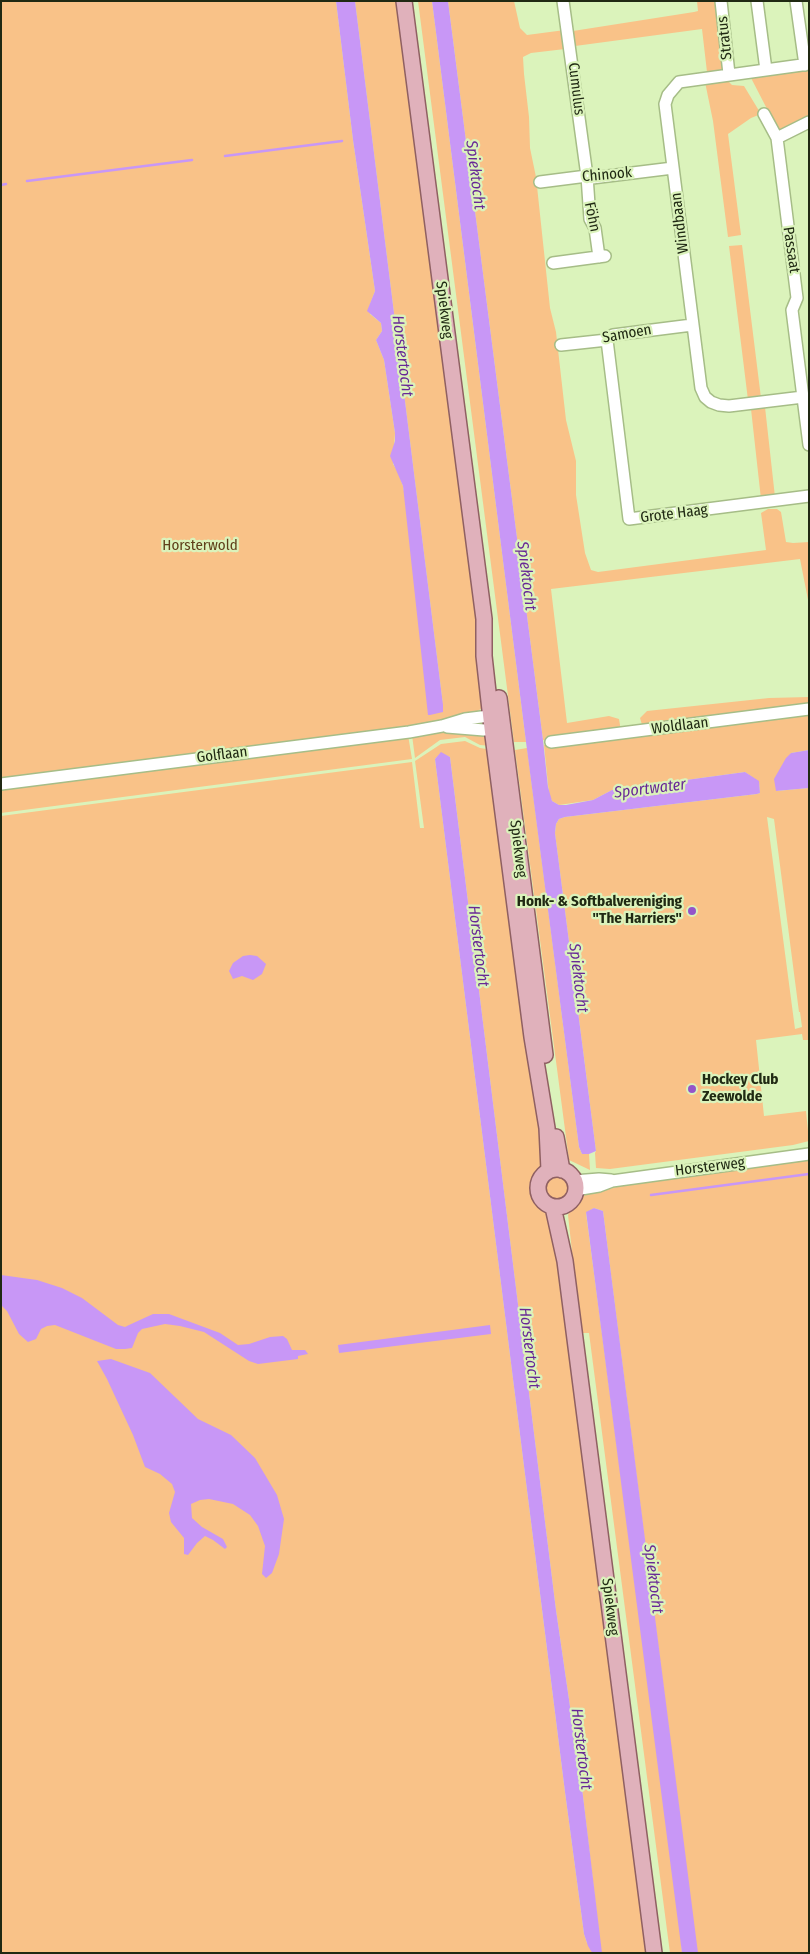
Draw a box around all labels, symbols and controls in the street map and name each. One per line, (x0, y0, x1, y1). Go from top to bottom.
street label: Stratus (714, 15, 736, 61)
street label: Cumulus (564, 62, 588, 116)
water label: Spiektocht (461, 139, 489, 211)
street label: Chinook (581, 164, 633, 186)
street label: Windbaan (667, 191, 693, 255)
street label: Föhn (580, 201, 604, 233)
street label: Passaat (779, 226, 803, 274)
street label: Spiekweg (432, 280, 456, 340)
water label: Horstertocht (387, 314, 417, 398)
street label: Samoen (601, 321, 653, 347)
street label: Grote Haag (639, 501, 709, 527)
park label: Horsterwold (162, 537, 238, 555)
water label: Spiektocht (512, 540, 540, 612)
street label: Woldlaan (650, 714, 710, 738)
street label: Golflaan (196, 743, 248, 767)
water label: Sportwater (613, 775, 687, 803)
street label: Spiekweg (506, 819, 530, 879)
place label: Honk- & Softbalvereniging "The Harriers" (517, 893, 682, 928)
water label: Horstertocht (463, 904, 493, 988)
marker: Honk- & Softbalvereniging "The Harriers" (686, 905, 698, 917)
water label: Spiektocht (564, 942, 592, 1014)
place label: Hockey Club Zeewolde (702, 1071, 778, 1106)
marker: Hockey Club Zeewolde (686, 1083, 698, 1095)
street label: Horsterweg (674, 1154, 746, 1180)
water label: Horstertocht (514, 1306, 544, 1390)
water label: Spiektocht (639, 1543, 667, 1615)
street label: Spiekweg (598, 1577, 622, 1637)
water label: Horstertocht (566, 1707, 596, 1791)

